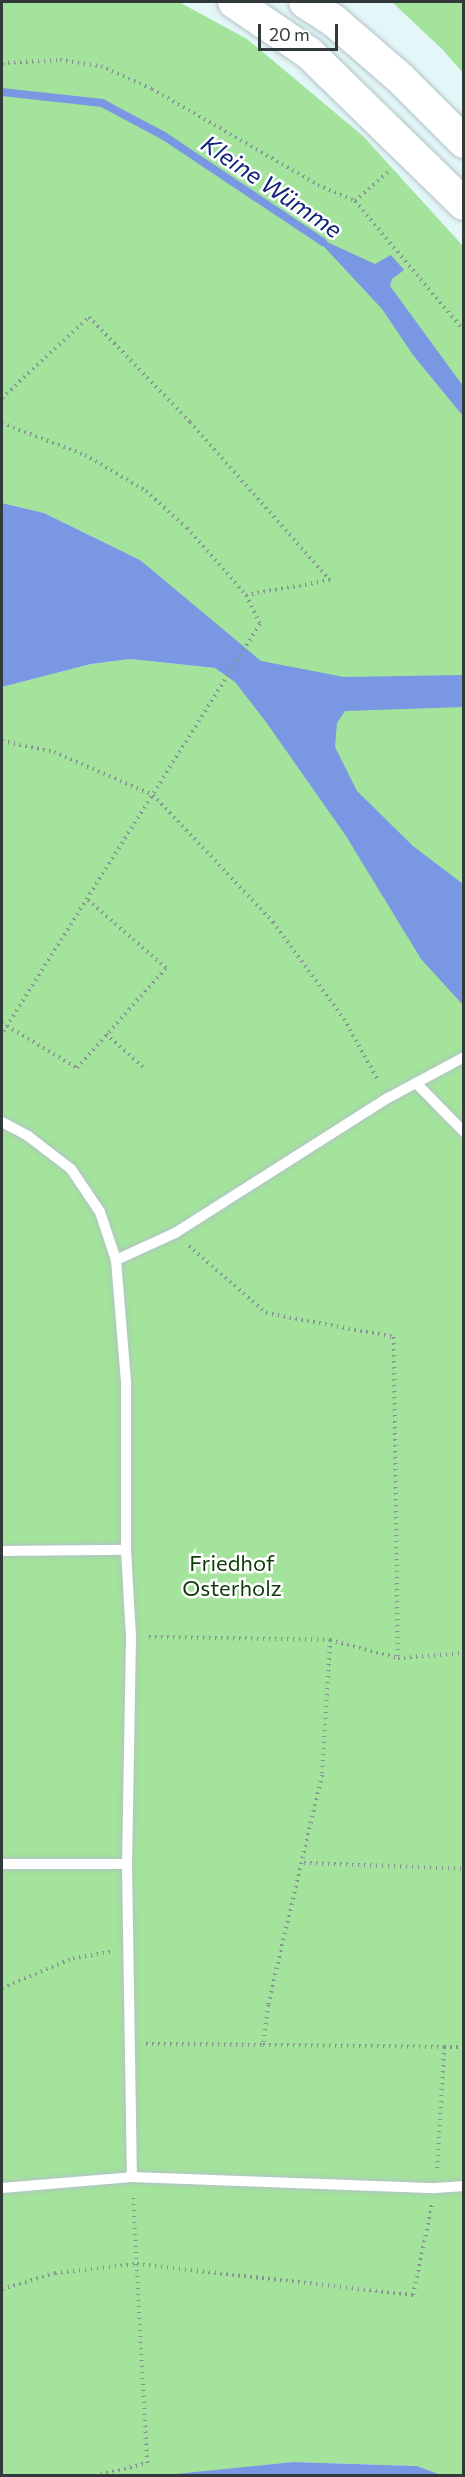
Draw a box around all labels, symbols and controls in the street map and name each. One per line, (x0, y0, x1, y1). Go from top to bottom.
scale bar (261, 12, 340, 50)
text: 20 m (269, 23, 310, 45)
water label: Kleine Wümme (196, 128, 348, 244)
park label: Friedhof Osterholz (182, 1549, 282, 1600)

